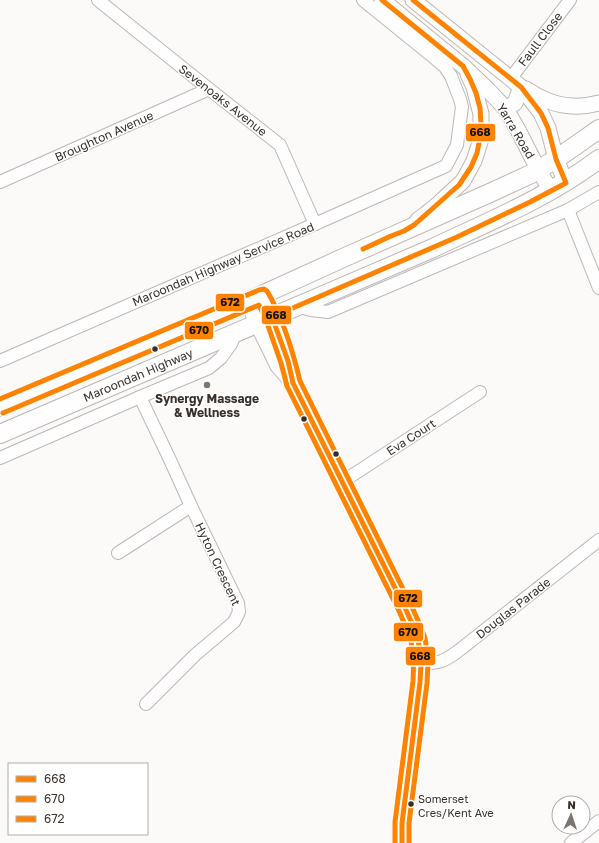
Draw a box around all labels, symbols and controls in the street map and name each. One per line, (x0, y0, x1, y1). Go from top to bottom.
street label: Faull Close (515, 9, 565, 69)
street label: Sevenoaks Avenue (176, 61, 270, 139)
street label: Yarra Road (494, 101, 538, 161)
street label: Broughton Avenue (52, 107, 156, 165)
line badge: 668 (465, 123, 496, 142)
text: 668 (469, 125, 491, 138)
street label: Maroondah Highway Service Road (130, 219, 316, 309)
line badge: 672 (215, 293, 245, 312)
text: 672 (220, 295, 240, 308)
line badge: 668 (261, 305, 292, 325)
text: 668 (265, 308, 287, 321)
line badge: 670 (184, 321, 214, 340)
text: 670 (189, 323, 209, 336)
unlabelled marker (150, 344, 160, 354)
street label: Maroondah Highway (81, 345, 195, 405)
marker: Synergy Massage & Wellness (202, 380, 212, 390)
place label: Synergy Massage & Wellness (155, 391, 259, 420)
unlabelled marker (299, 414, 309, 424)
street label: Eva Court (384, 415, 439, 458)
unlabelled marker (331, 449, 341, 459)
street label: Hyton Crescent (192, 520, 244, 608)
street label: Douglas Parade (473, 574, 553, 642)
line badge: 672 (393, 589, 423, 608)
text: 672 (398, 591, 418, 604)
line badge: 670 (393, 622, 424, 642)
text: 670 (398, 625, 418, 638)
line badge: 668 (405, 646, 436, 666)
text: 668 (409, 649, 431, 662)
legend (8, 763, 148, 835)
text: 668 (44, 771, 66, 786)
text: 670 (44, 791, 65, 806)
place label: Somerset Cres/Kent Ave (418, 792, 494, 819)
north arrow (551, 795, 591, 835)
text: N (567, 798, 576, 811)
marker: Somerset Cres/Kent Ave (406, 799, 416, 809)
text: 672 (44, 811, 65, 826)

